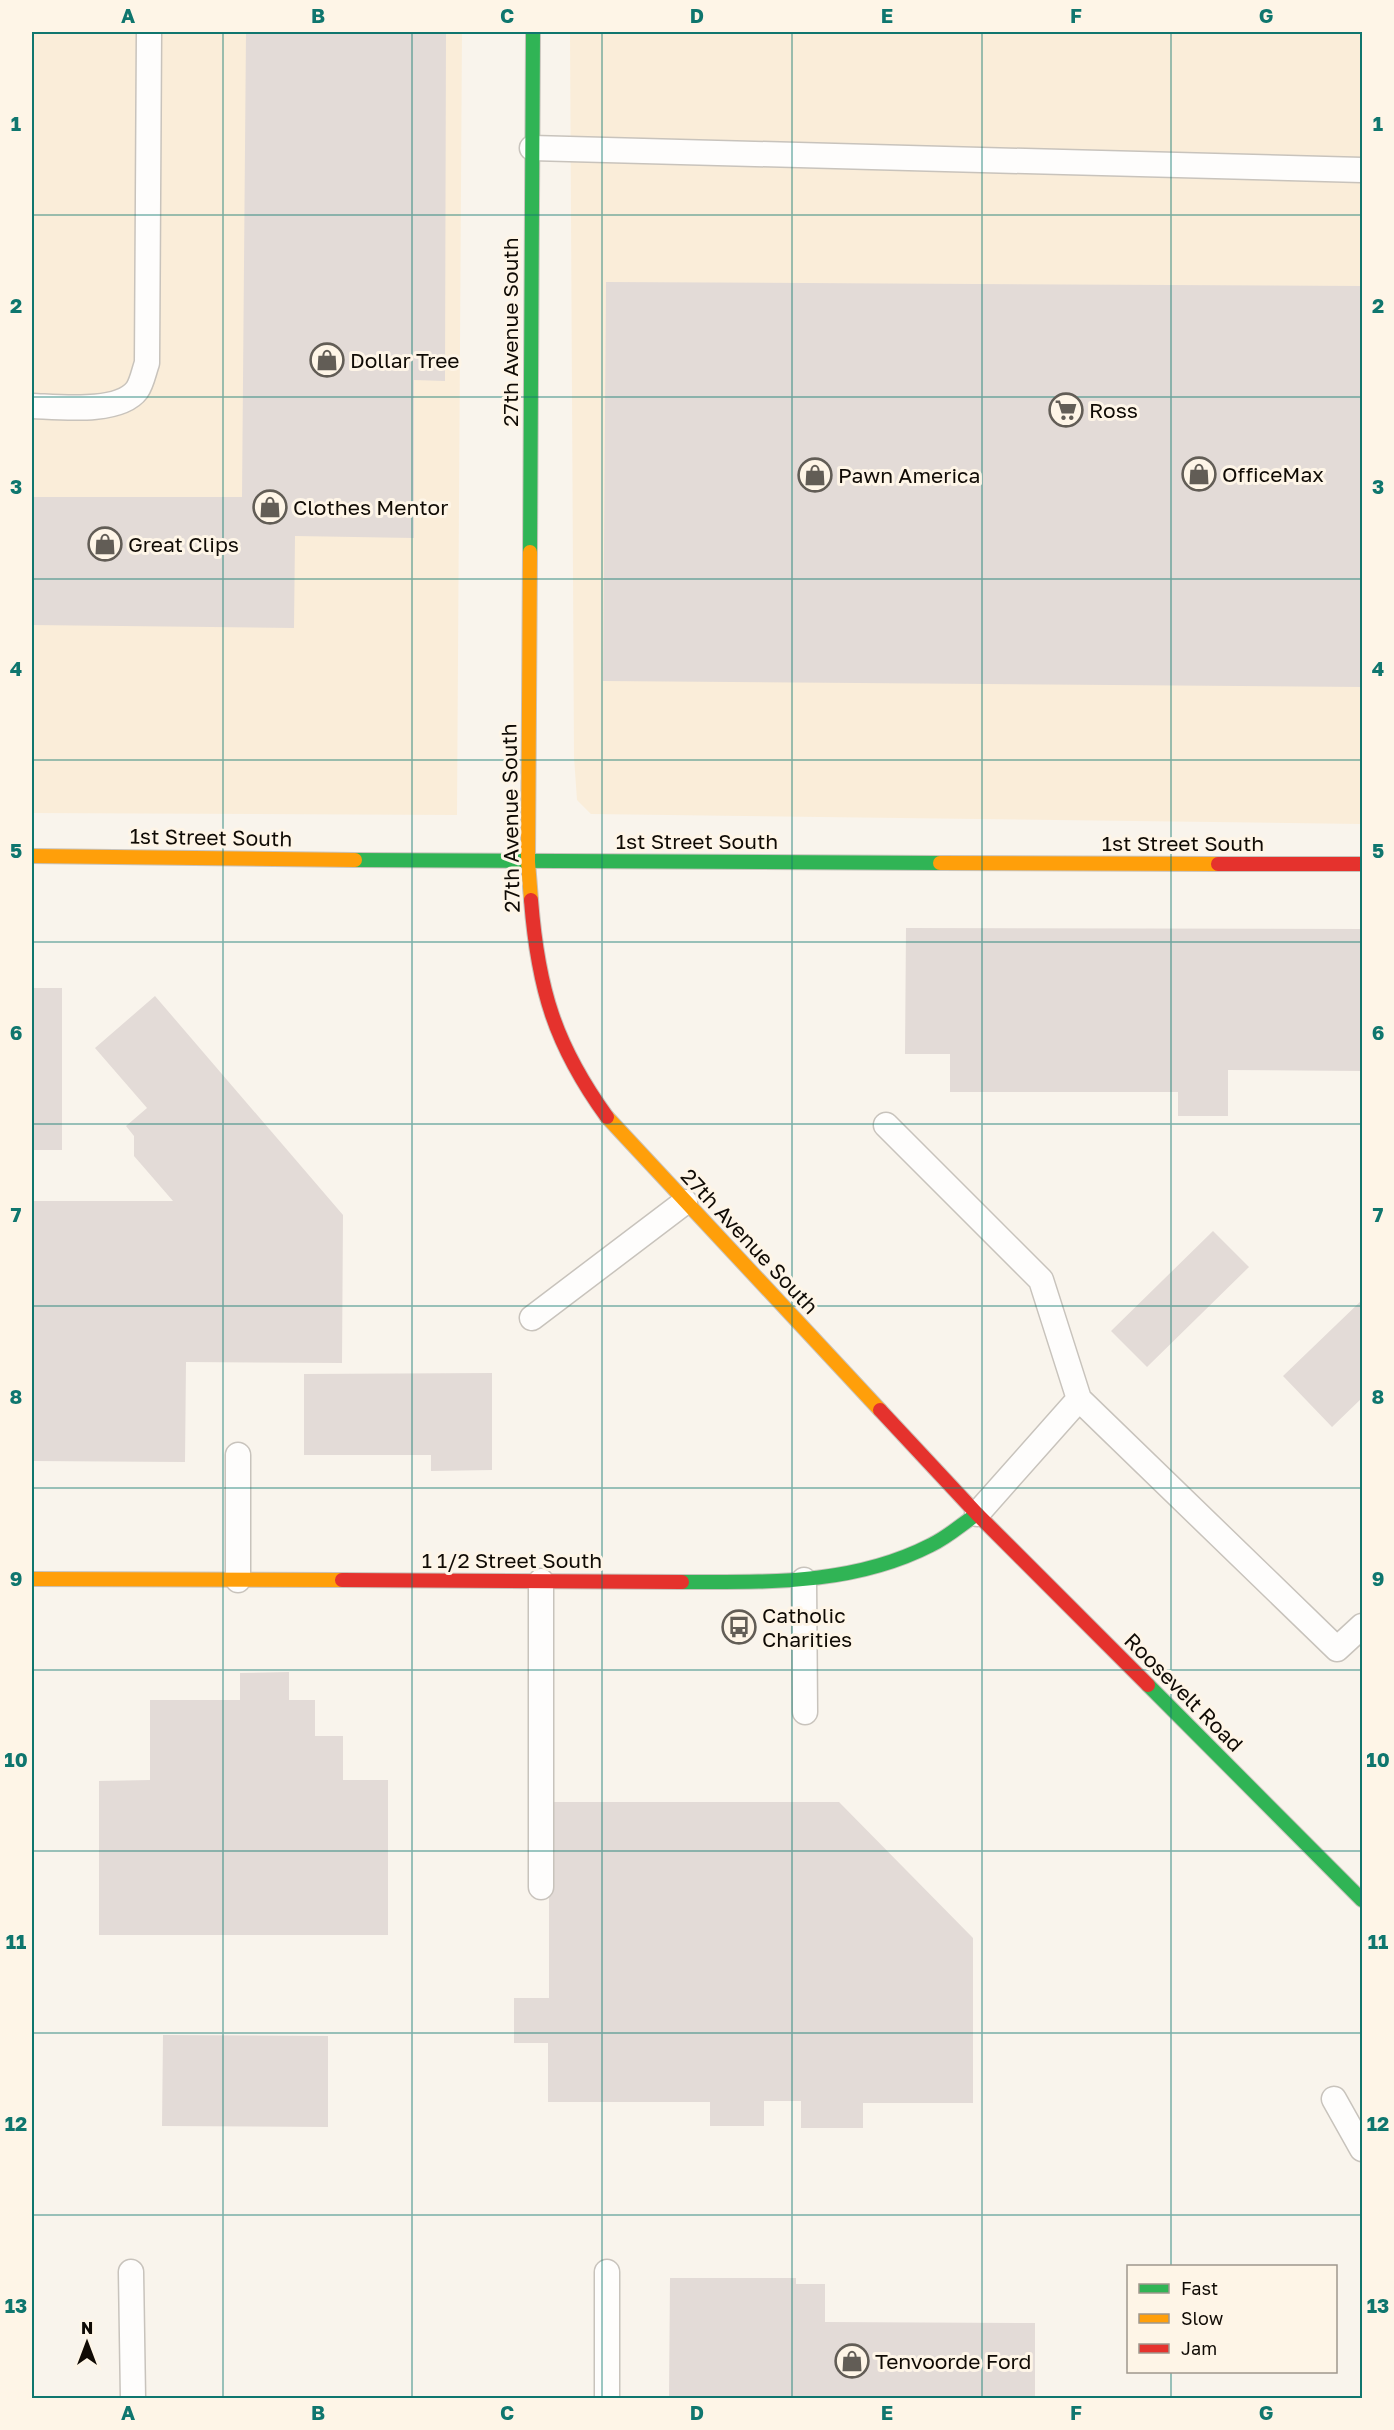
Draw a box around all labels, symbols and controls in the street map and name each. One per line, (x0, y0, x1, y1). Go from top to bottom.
text: A (121, 3, 135, 27)
text: B (311, 3, 325, 27)
text: C (500, 3, 514, 27)
text: D (690, 3, 704, 27)
text: E (881, 3, 893, 27)
text: F (1070, 3, 1082, 27)
text: G (1259, 3, 1273, 27)
text: 1 (11, 111, 21, 135)
text: 1 (1373, 111, 1383, 135)
street label: 27th Avenue South (497, 237, 523, 427)
text: 2 (10, 293, 22, 317)
text: 2 (1372, 293, 1384, 317)
shop icon: Dollar Tree (309, 342, 345, 378)
place label: Dollar Tree (350, 347, 460, 373)
supermarket icon: Ross (1048, 392, 1084, 428)
place label: Ross (1089, 397, 1138, 423)
shop icon: OfficeMax (1181, 456, 1217, 492)
shop icon: Pawn America (797, 457, 833, 493)
place label: OfficeMax (1222, 461, 1324, 487)
place label: Pawn America (838, 462, 980, 488)
text: 3 (10, 474, 22, 498)
text: 3 (1372, 474, 1384, 498)
shop icon: Clothes Mentor (252, 489, 288, 525)
place label: Clothes Mentor (293, 494, 448, 520)
shop icon: Great Clips (87, 526, 123, 562)
place label: Great Clips (128, 531, 239, 557)
text: 4 (10, 656, 22, 680)
text: 4 (1372, 656, 1384, 680)
street label: 27th Avenue South (495, 723, 525, 913)
street label: 1st Street South (130, 823, 292, 851)
street label: 1st Street South (616, 828, 778, 854)
street label: 1st Street South (1102, 830, 1264, 856)
text: 5 (10, 838, 22, 862)
text: 5 (1372, 838, 1384, 862)
text: 6 (10, 1020, 22, 1044)
text: 6 (1372, 1020, 1384, 1044)
street label: 27th Avenue South (676, 1163, 824, 1319)
text: 7 (11, 1202, 22, 1226)
text: 7 (1373, 1202, 1384, 1226)
text: 8 (10, 1384, 22, 1408)
text: 8 (1372, 1384, 1384, 1408)
street label: 1 1/2 Street South (422, 1547, 602, 1573)
text: 9 (10, 1566, 22, 1590)
text: 9 (1372, 1566, 1384, 1590)
place label: Catholic Charities (762, 1602, 852, 1652)
bus stop icon: Catholic Charities (721, 1609, 757, 1645)
street label: Roosevelt Road (1119, 1627, 1249, 1757)
text: 10 (4, 1747, 28, 1771)
text: 10 (1366, 1747, 1390, 1771)
text: 11 (6, 1929, 26, 1953)
text: 11 (1368, 1929, 1388, 1953)
text: 12 (5, 2111, 27, 2135)
text: 12 (1367, 2111, 1389, 2135)
legend (1127, 2265, 1337, 2373)
text: Fast (1181, 2277, 1218, 2299)
text: 13 (5, 2293, 27, 2317)
text: 13 (1367, 2293, 1389, 2317)
text: Slow (1181, 2307, 1224, 2329)
north arrow (57, 2313, 117, 2373)
text: N (81, 2318, 93, 2338)
text: Jam (1181, 2337, 1217, 2359)
shop icon: Tenvoorde Ford (834, 2343, 870, 2379)
place label: Tenvoorde Ford (875, 2348, 1031, 2374)
text: A (121, 2400, 135, 2424)
text: B (311, 2400, 325, 2424)
text: C (500, 2400, 514, 2424)
text: D (690, 2400, 704, 2424)
text: E (881, 2400, 893, 2424)
text: F (1070, 2400, 1082, 2424)
text: G (1259, 2400, 1273, 2424)

